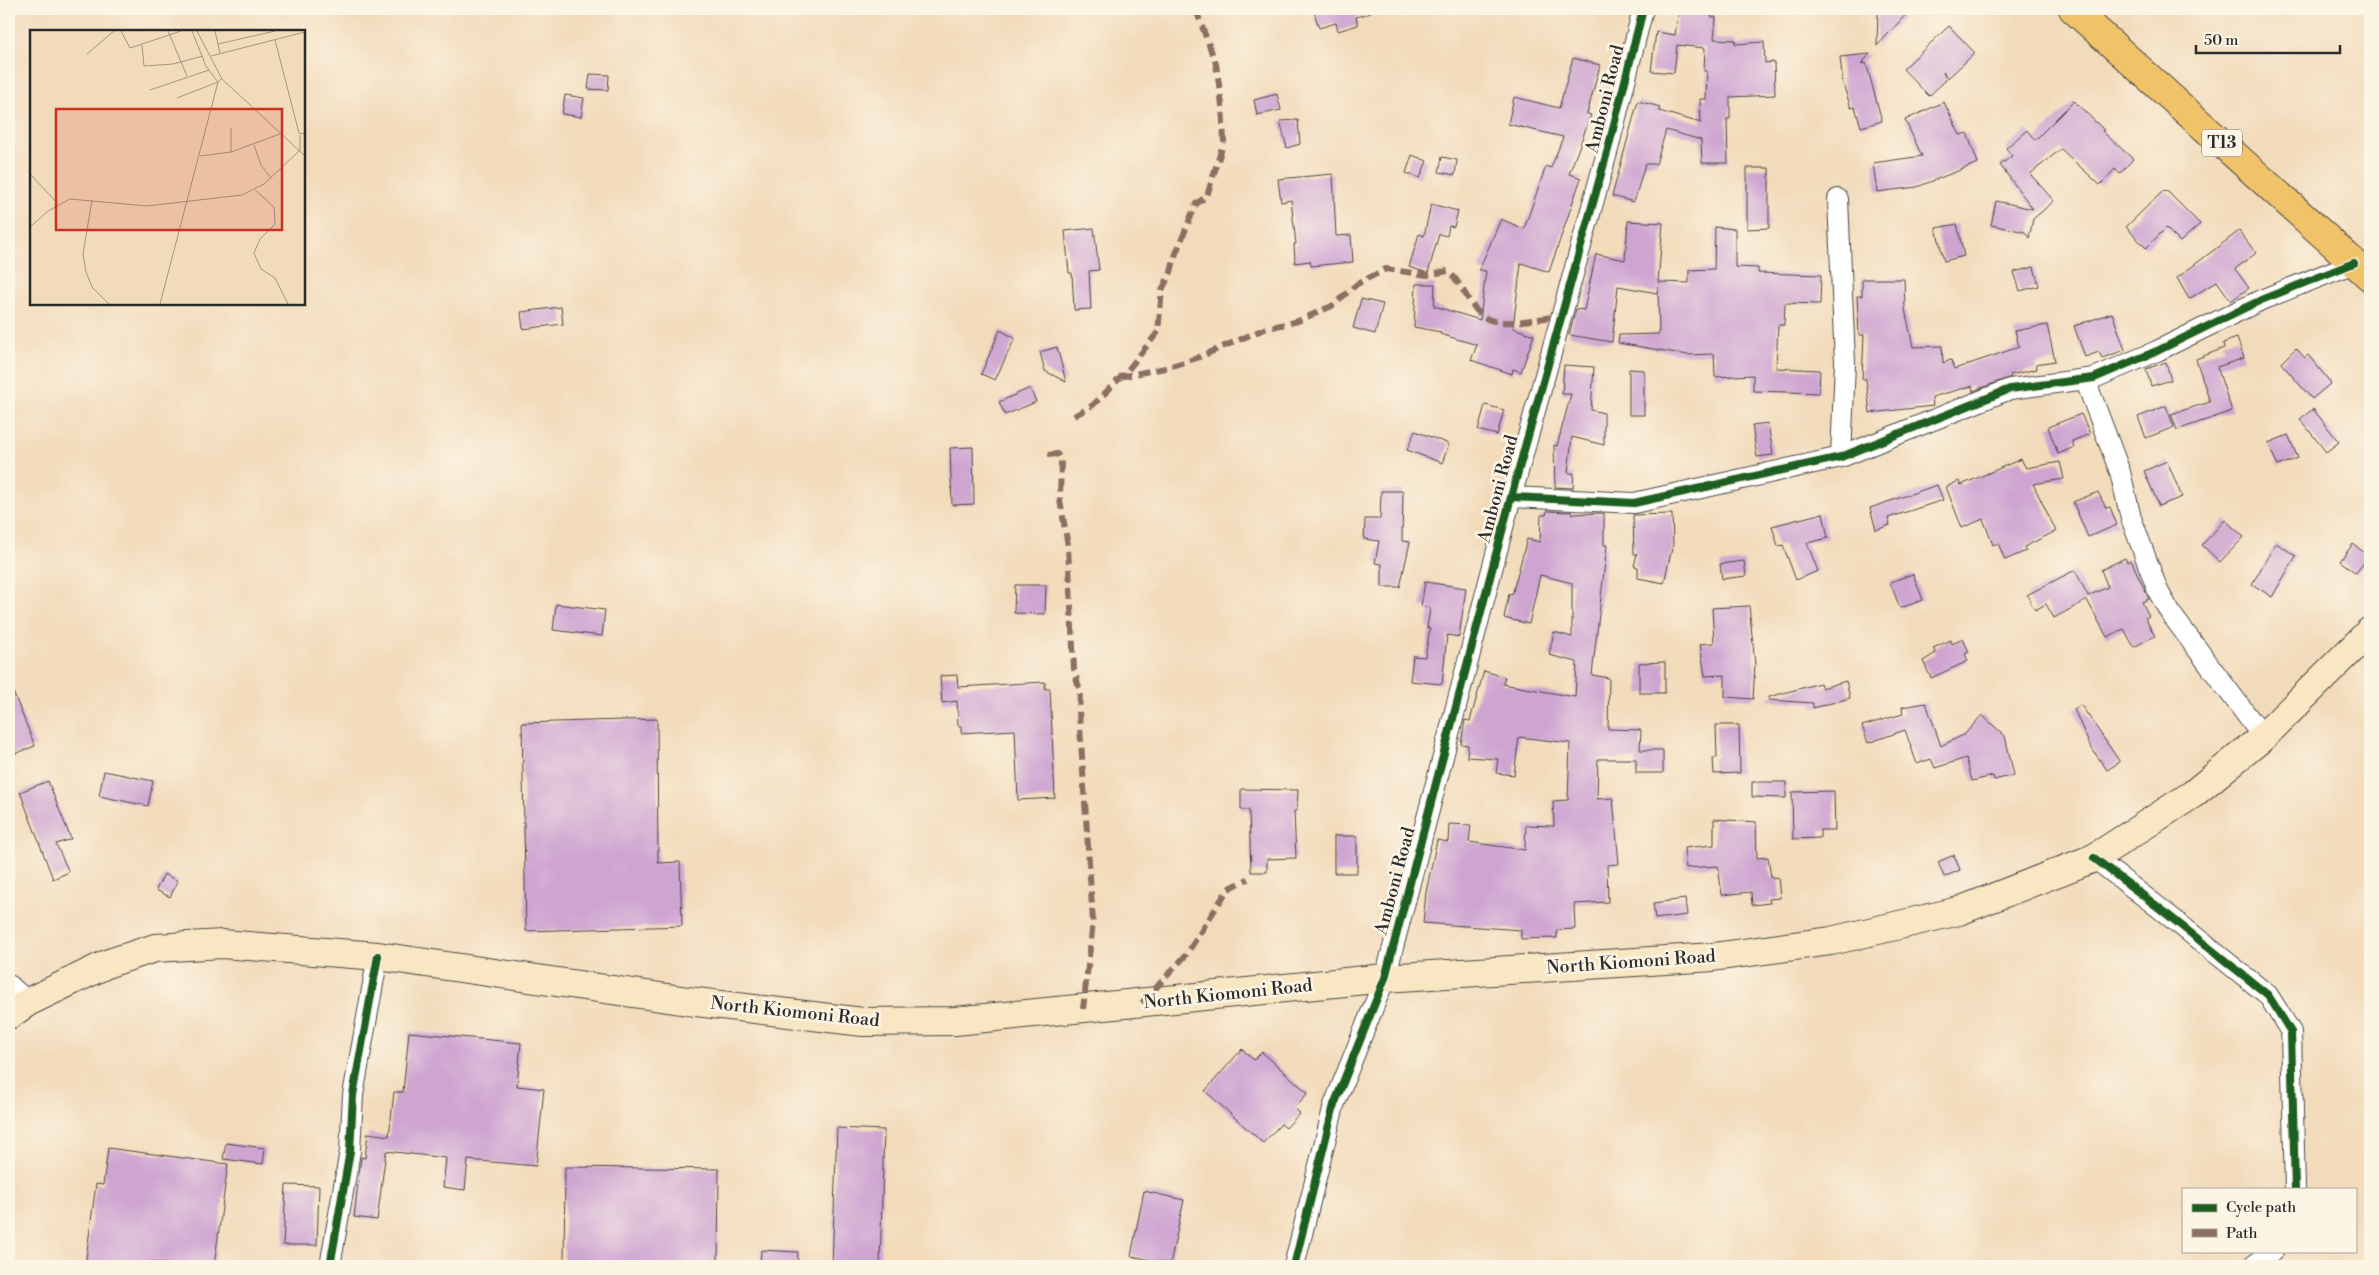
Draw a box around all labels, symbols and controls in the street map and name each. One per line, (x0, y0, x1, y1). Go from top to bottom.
scale bar (2196, 22, 2340, 54)
inset map (30, 30, 305, 305)
text: 50 m (2204, 31, 2238, 50)
street label: Amboni Road (1580, 42, 1630, 156)
road number: T13 (2202, 130, 2242, 156)
street label: Amboni Road (1472, 432, 1524, 546)
street label: Amboni Road (1369, 824, 1421, 938)
street label: North Kiomoni Road (1546, 945, 1717, 979)
street label: North Kiomoni Road (1142, 974, 1314, 1014)
street label: North Kiomoni Road (709, 992, 881, 1032)
legend (2182, 1188, 2356, 1252)
text: Cycle path (2226, 1198, 2296, 1217)
text: Path (2226, 1224, 2258, 1243)

